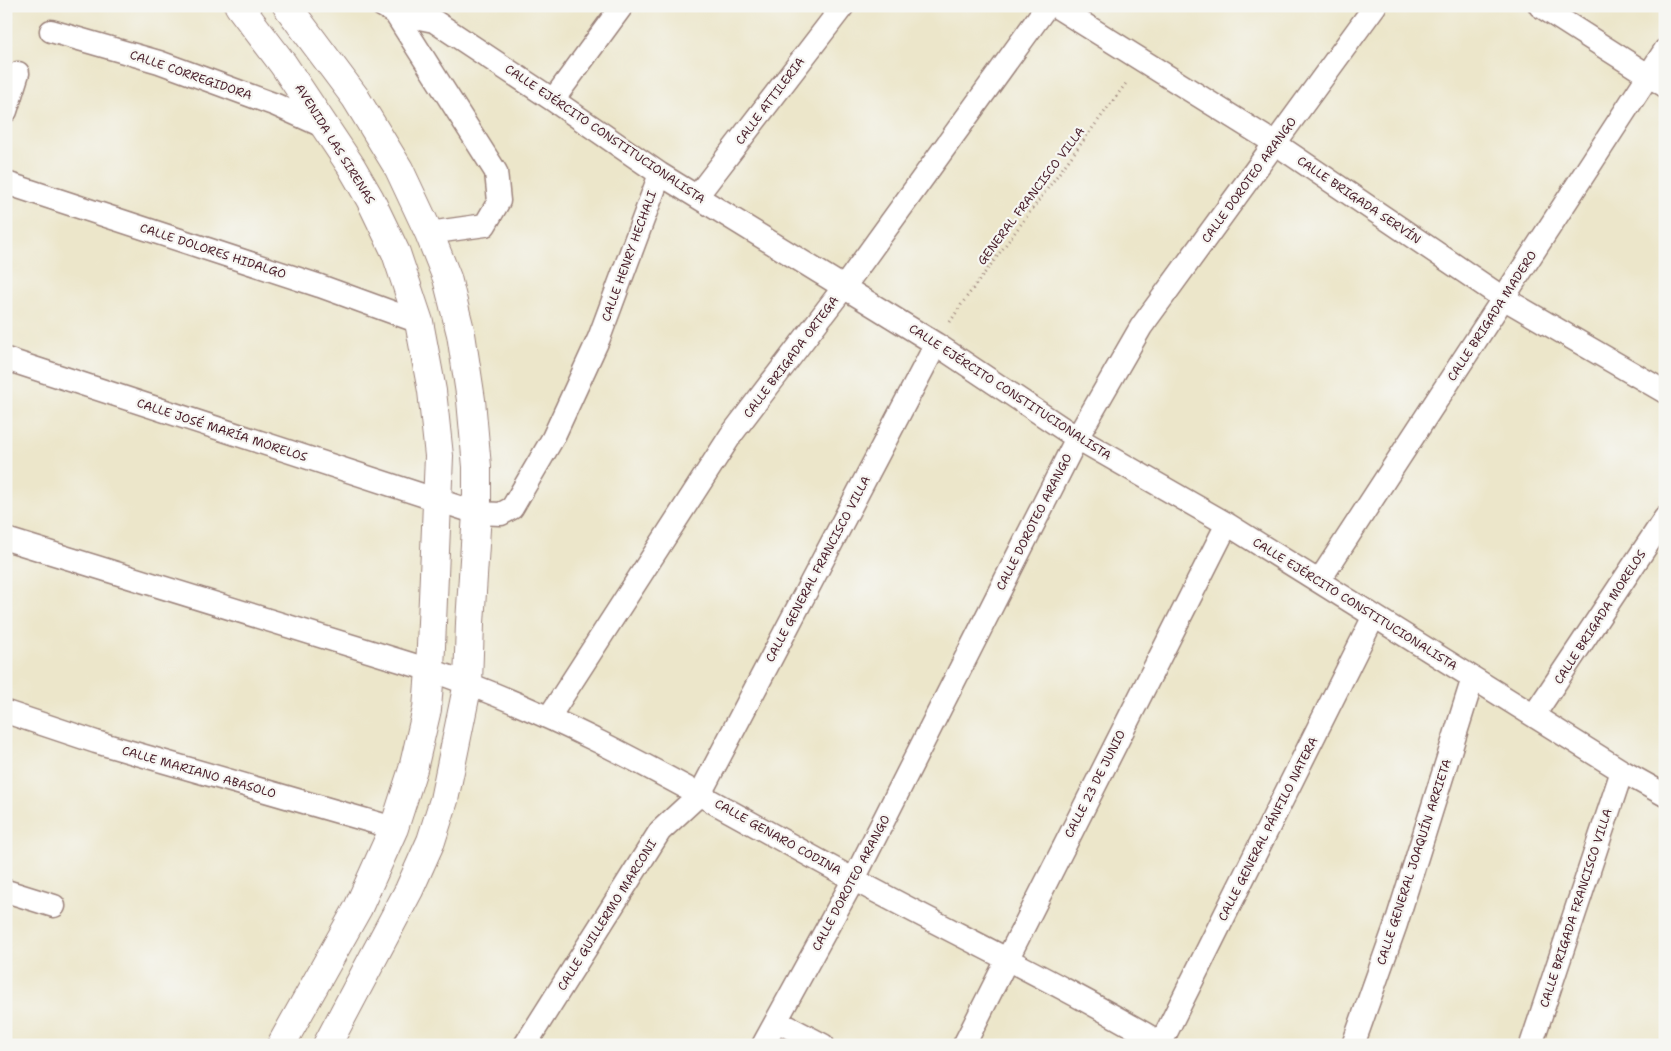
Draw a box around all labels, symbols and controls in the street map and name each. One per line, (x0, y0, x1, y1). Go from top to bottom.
street label: CALLE CORREGIDORA (128, 47, 254, 104)
street label: CALLE ATTILERIA (732, 54, 808, 148)
street label: CALLE EJÉRCITO CONSTITUCIONALISTA (502, 61, 708, 207)
street label: AVENIDA LAS SIRENAS (291, 81, 379, 207)
street label: CALLE DOROTEO ARANGO (1198, 114, 1300, 246)
street label: GENERAL FRANCISCO VILLA (974, 124, 1088, 268)
street label: CALLE BRIGADA SERVÍN (1294, 153, 1424, 247)
street label: CALLE HENRY HECHALI (598, 188, 660, 324)
street label: CALLE DOLORES HIDALGO (138, 220, 288, 282)
street label: CALLE BRIGADA MADERO (1444, 248, 1540, 384)
street label: CALLE BRIGADA ORTEGA (740, 293, 842, 421)
street label: CALLE EJÉRCITO CONSTITUCIONALISTA (906, 320, 1115, 464)
street label: CALLE JOSÉ MARÍA MORELOS (135, 395, 310, 465)
street label: CALLE DOROTEO ARANGO (992, 451, 1076, 593)
street label: CALLE GENERAL FRANCISCO VILLA (762, 473, 874, 665)
street label: CALLE EJÉRCITO CONSTITUCIONALISTA (1250, 534, 1461, 674)
street label: CALLE BRIGADA MORELOS (1551, 547, 1650, 687)
street label: CALLE 23 DE JUNIO (1061, 727, 1129, 841)
street label: CALLE GENERAL PÁNFILO NATERA (1214, 734, 1322, 924)
street label: CALLE MARIANO ABASOLO (120, 742, 278, 802)
street label: CALLE GENERAL JOAQUÍN ARRIETA (1373, 757, 1455, 967)
street label: CALLE GENARO CODINA (712, 795, 845, 879)
street label: CALLE BRIGADA FRANCISCO VILLA (1536, 806, 1616, 1010)
street label: CALLE DOROTEO ARANGO (808, 812, 894, 954)
street label: CALLE GUILLERMO MARCONI (554, 836, 660, 994)

